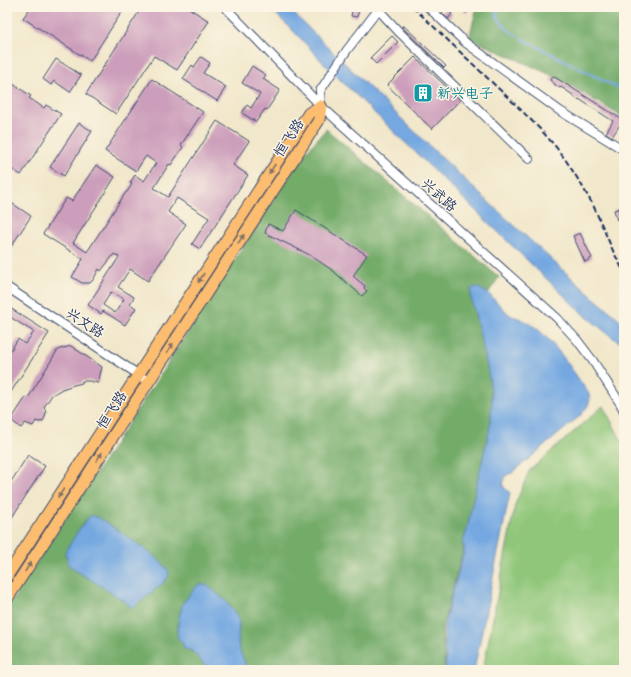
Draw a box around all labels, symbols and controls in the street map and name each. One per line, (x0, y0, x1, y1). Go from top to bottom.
building icon: 新兴电子 (412, 82, 434, 104)
place label: 新兴电子 (437, 85, 493, 102)
street label: 恒飞路 (270, 116, 308, 160)
one-way arrow (268, 164, 276, 175)
street label: 兴武路 (418, 175, 460, 215)
one-way arrow (237, 234, 245, 245)
one-way arrow (197, 273, 205, 283)
street label: 兴文路 (63, 304, 107, 342)
one-way arrow (166, 342, 173, 354)
street label: 恒飞路 (93, 388, 131, 432)
one-way arrow (95, 452, 103, 462)
one-way arrow (57, 488, 65, 498)
one-way arrow (24, 561, 32, 572)

